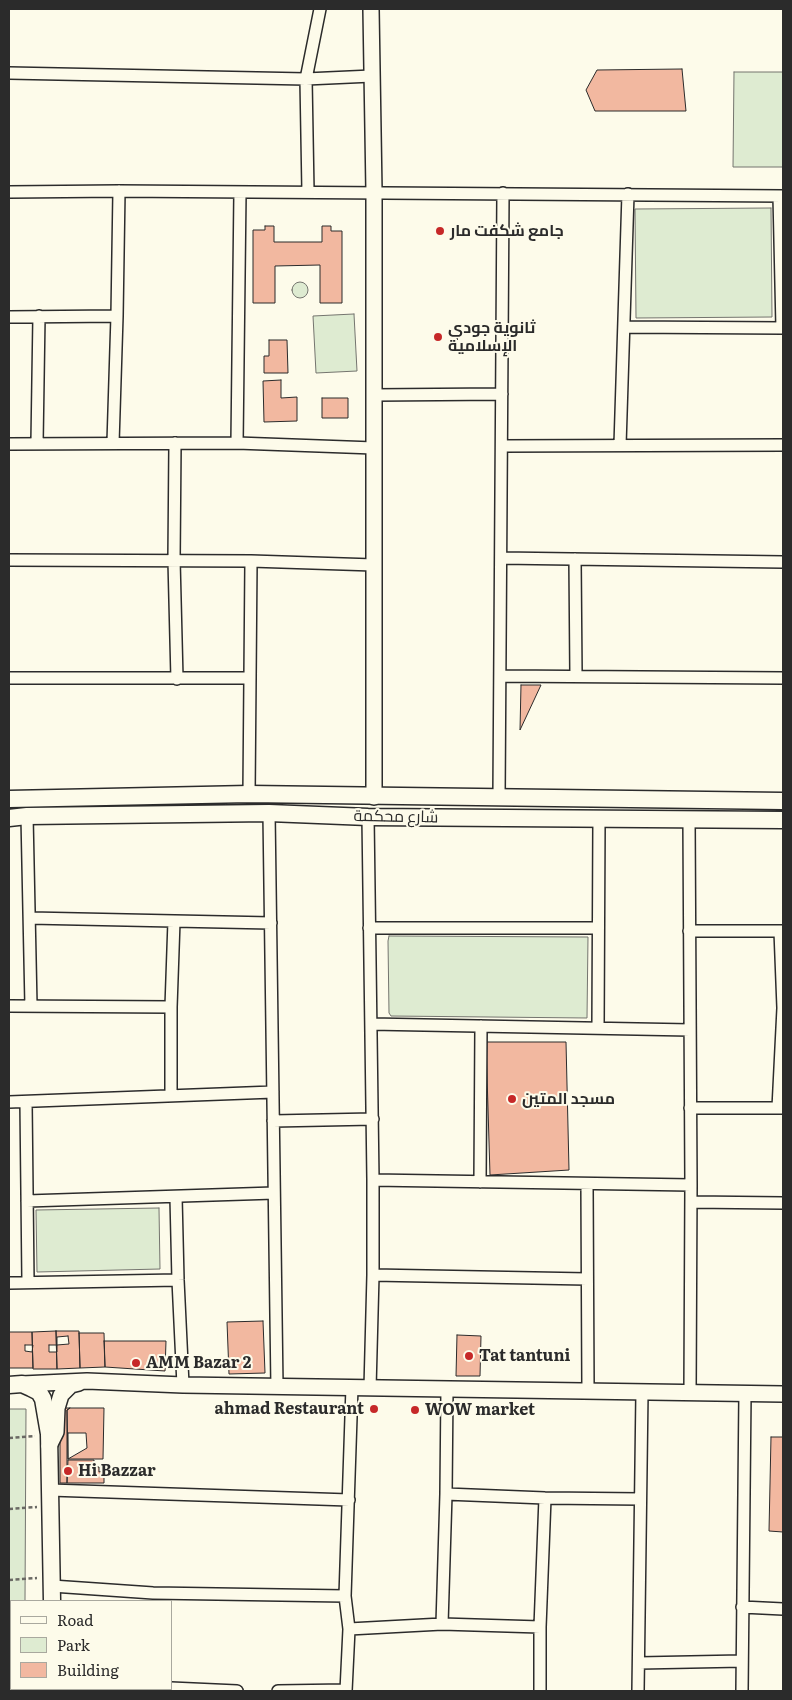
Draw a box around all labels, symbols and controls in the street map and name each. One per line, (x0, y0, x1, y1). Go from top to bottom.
place label: جامع شكفت مار (450, 221, 564, 241)
marker: جامع شكفت مار (434, 225, 446, 237)
place label: ثانوية جودي الإسلامية (448, 318, 535, 356)
marker: ثانوية جودي الإسلامية (432, 331, 444, 343)
street label: شارع محكمة (353, 807, 439, 827)
place label: مسجد المتين (522, 1089, 615, 1109)
marker: مسجد المتين (506, 1093, 518, 1105)
place label: Tat tantuni (479, 1346, 570, 1366)
marker: Tat tantuni (463, 1350, 475, 1362)
place label: AMM Bazar 2 (146, 1353, 251, 1373)
marker: AMM Bazar 2 (130, 1357, 142, 1369)
place label: ahmad Restaurant (215, 1399, 364, 1419)
place label: WOW market (425, 1400, 535, 1420)
marker: ahmad Restaurant (368, 1403, 380, 1415)
marker: WOW market (409, 1404, 421, 1416)
place label: Hi Bazzar (78, 1461, 156, 1481)
marker: Hi Bazzar (62, 1465, 74, 1477)
legend (10, 1600, 172, 1690)
text: Road (57, 1608, 93, 1631)
text: Park (57, 1633, 90, 1656)
text: Building (57, 1658, 119, 1681)

